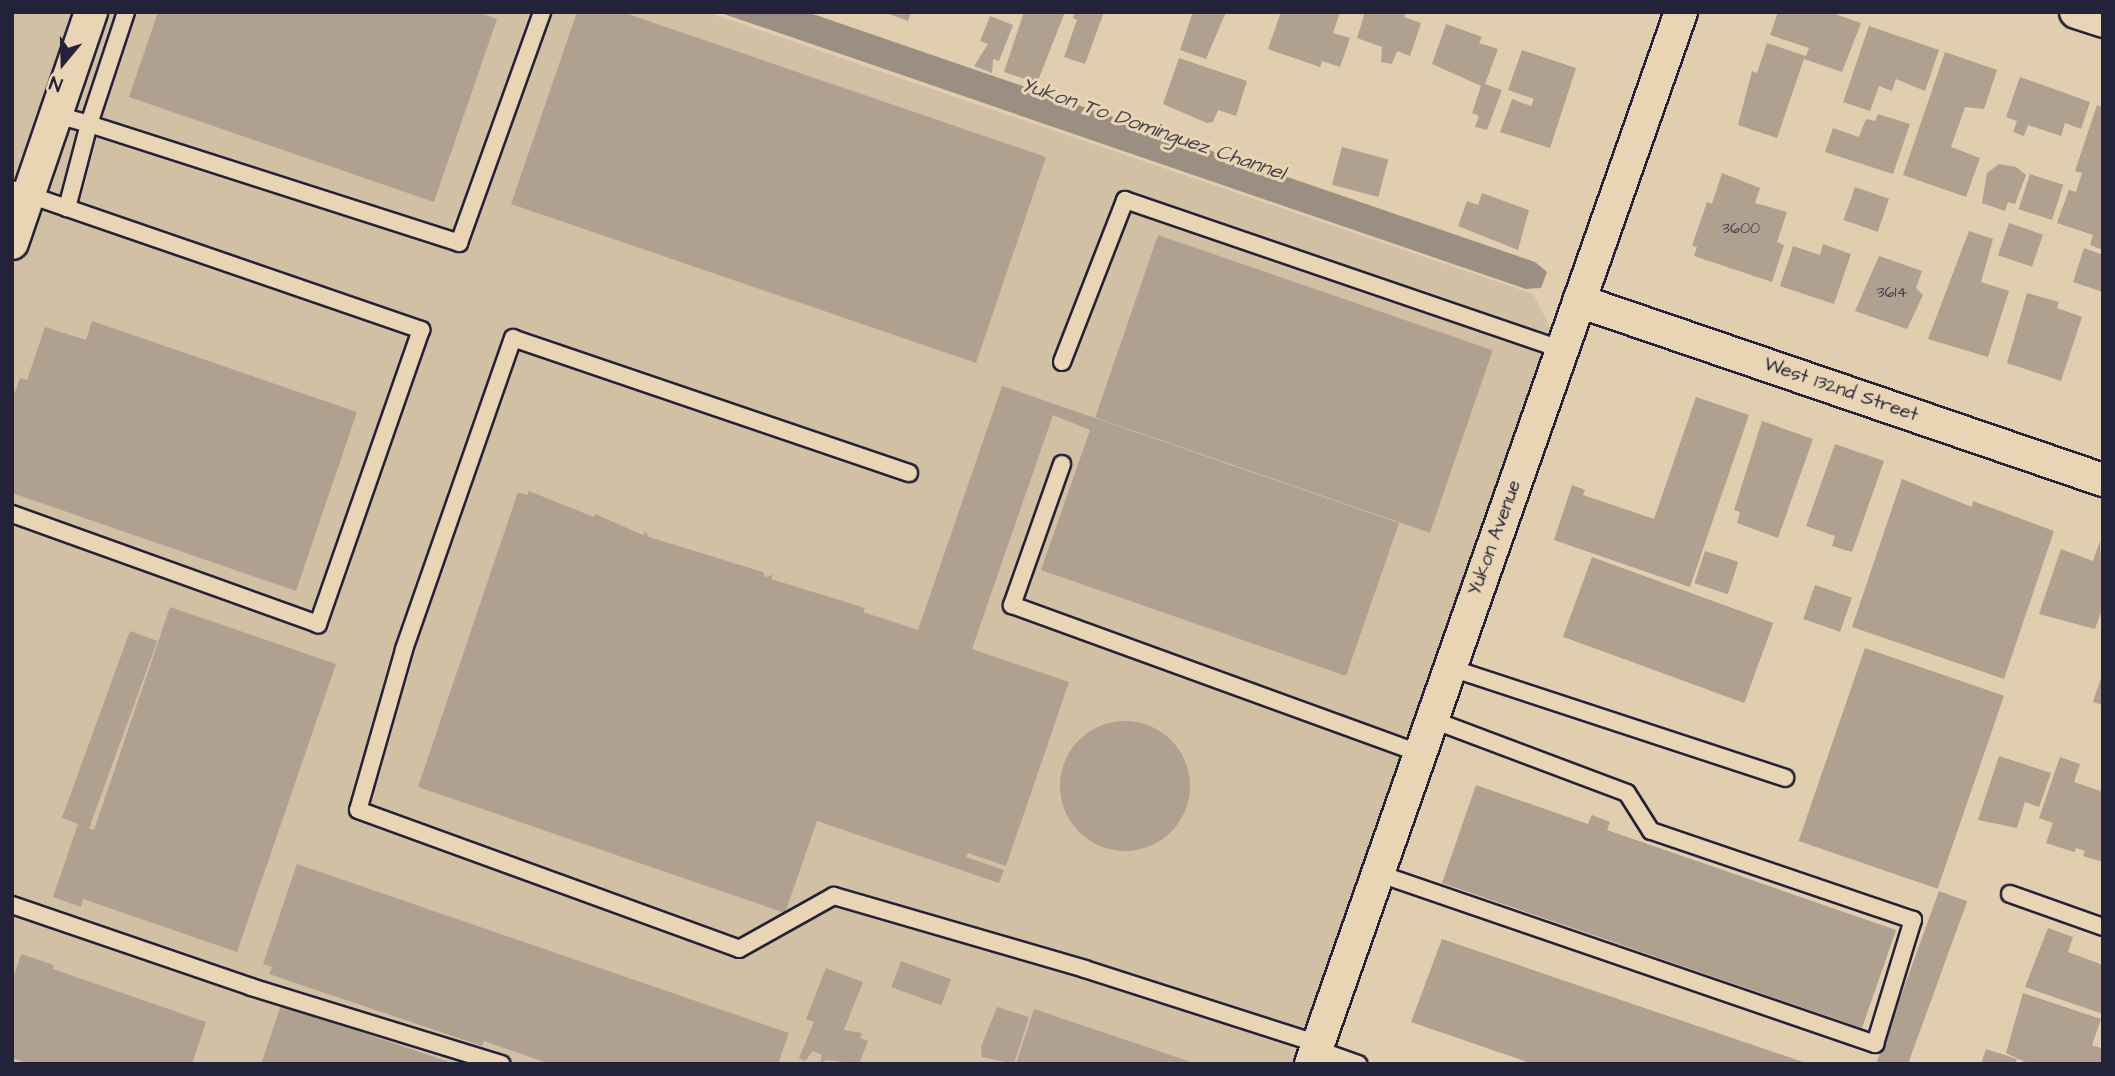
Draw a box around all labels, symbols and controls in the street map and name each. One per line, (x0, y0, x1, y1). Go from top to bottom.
north arrow (28, 28, 98, 98)
text: N (46, 69, 66, 98)
water label: Yukon To Dominguez Channel (1018, 72, 1288, 186)
house number: 3600 (1722, 218, 1760, 238)
house number: 3614 (1876, 282, 1908, 302)
street label: West 132nd Street (1761, 353, 1921, 427)
street label: Yukon Avenue (1464, 477, 1526, 599)

